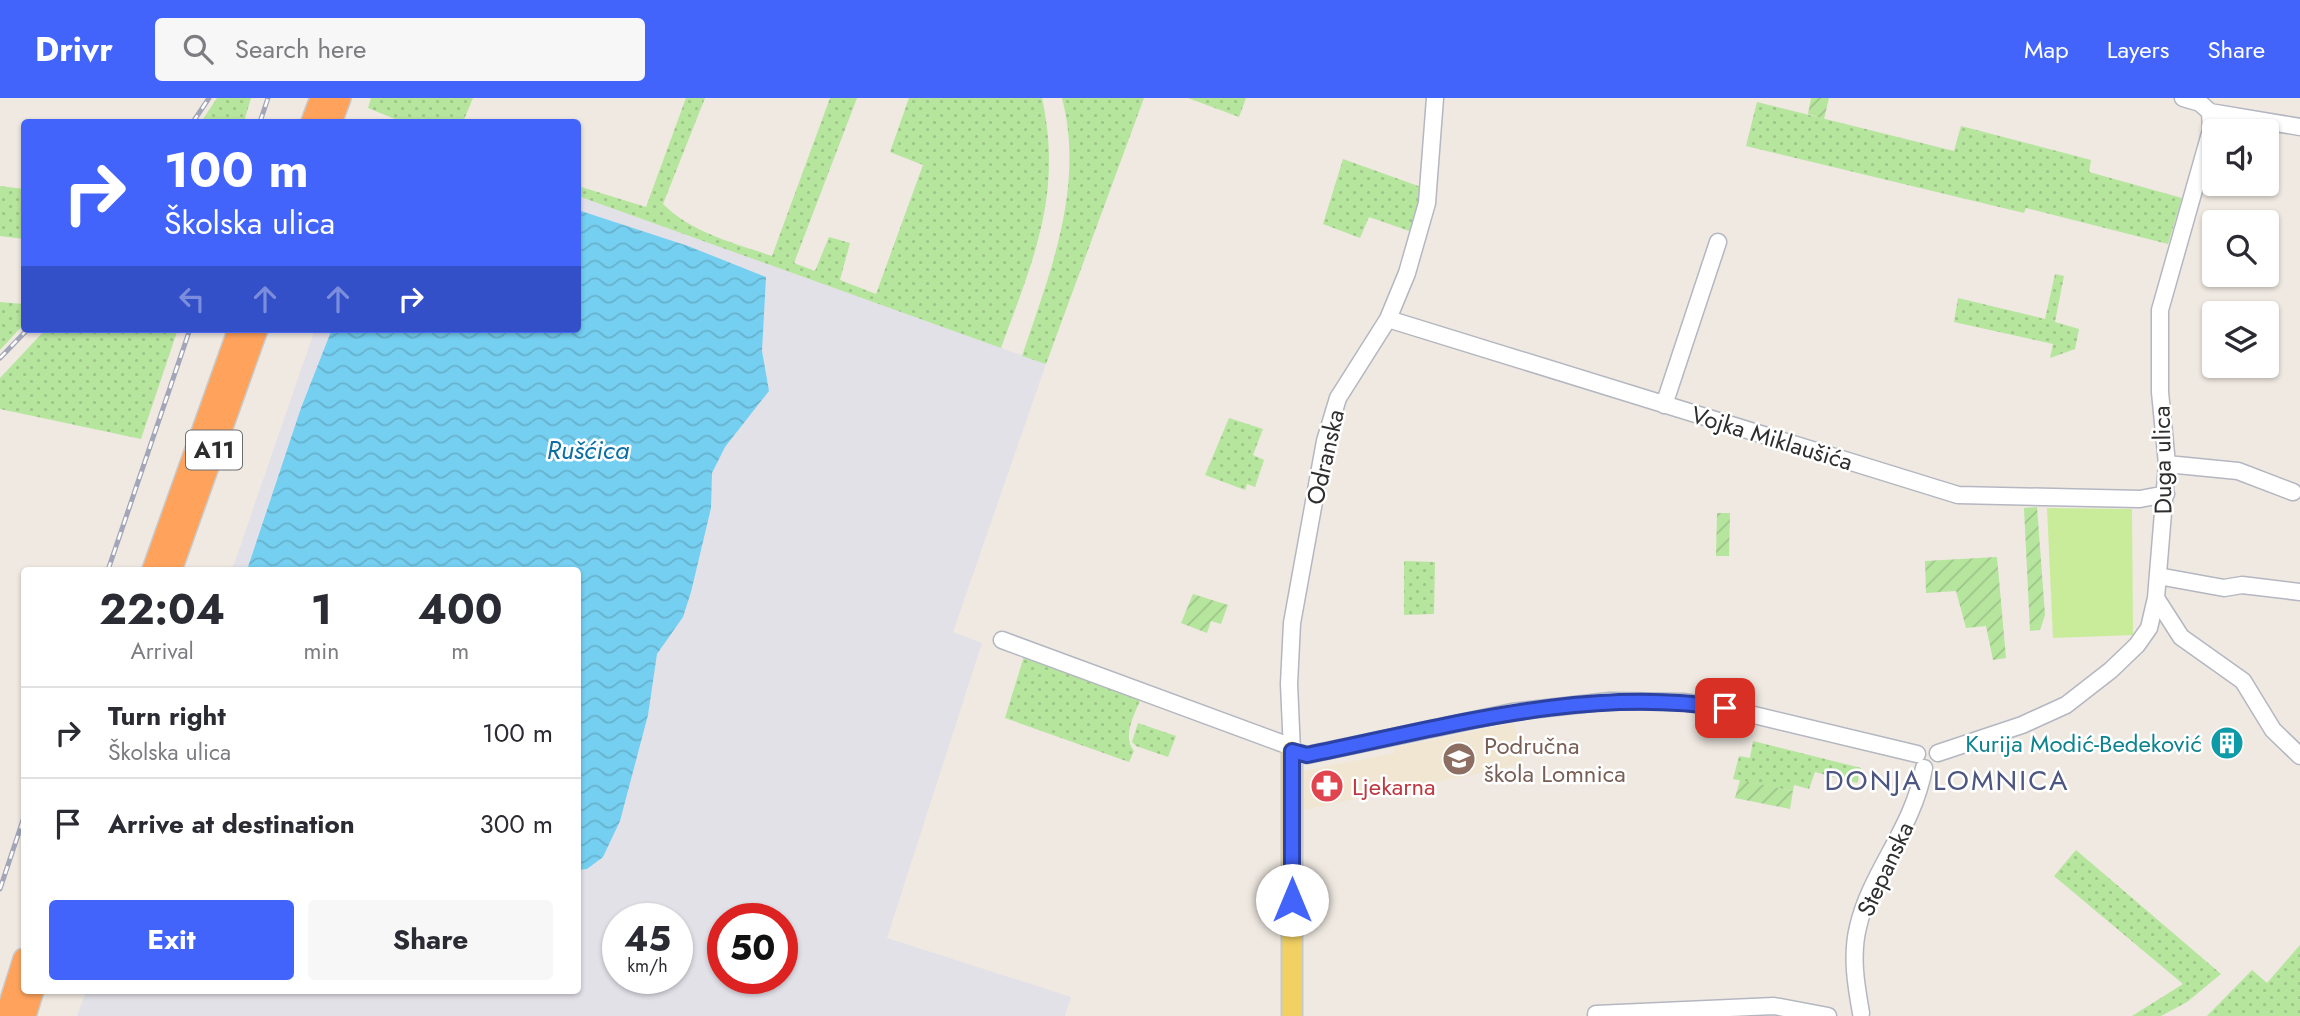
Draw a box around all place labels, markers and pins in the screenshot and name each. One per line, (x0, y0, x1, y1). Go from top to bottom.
pin (1695, 678, 1755, 738)
building icon: Kurija Modić-Bedeković (2208, 724, 2246, 762)
place label: Kurija Modić-Bedeković (1965, 726, 2202, 761)
place label: Područna škola Lomnica (1484, 728, 1626, 791)
school or university icon: Područna škola Lomnica (1440, 740, 1478, 778)
pharmacy icon: Ljekarna (1308, 767, 1346, 805)
place label: Ljekarna (1352, 769, 1436, 804)

